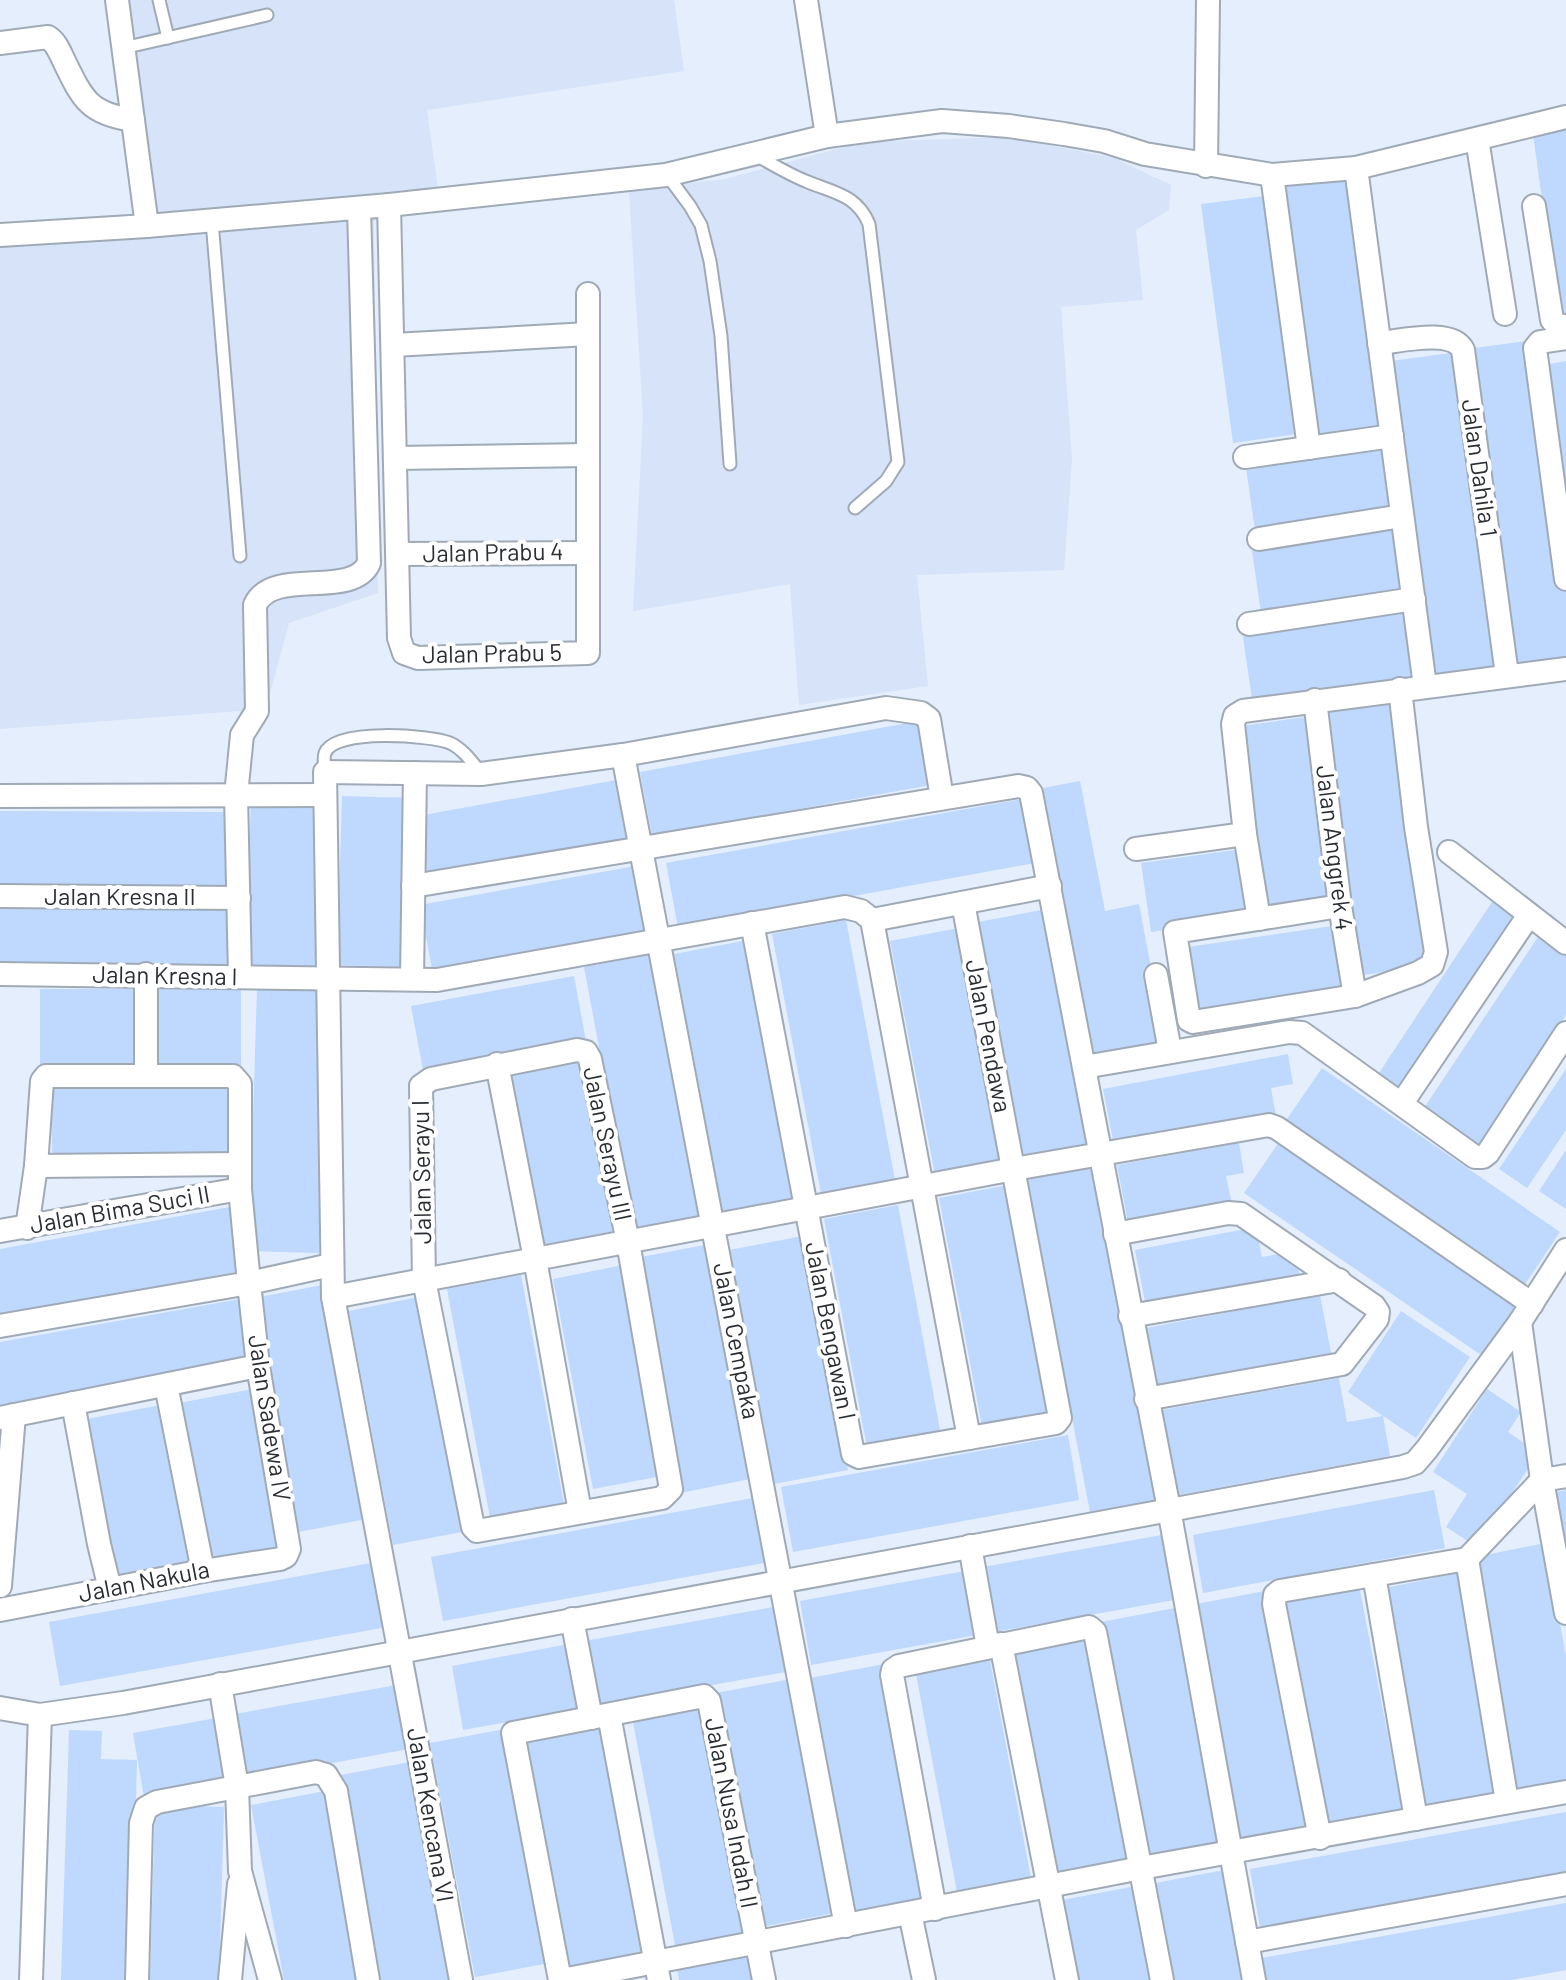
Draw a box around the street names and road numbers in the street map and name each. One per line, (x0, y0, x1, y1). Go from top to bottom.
street label: Jalan Dahila 1 (1456, 397, 1504, 538)
street label: Jalan Prabu 4 (422, 536, 564, 567)
street label: Jalan Prabu 5 (422, 637, 562, 668)
street label: Jalan Anggrek 4 (1311, 764, 1360, 932)
street label: Jalan Kresna II (44, 881, 196, 910)
street label: Jalan Pendawa (960, 957, 1019, 1115)
street label: Jalan Kresna I (92, 959, 238, 990)
street label: Jalan Serayu III (578, 1064, 639, 1223)
street label: Jalan Serayu I (405, 1100, 436, 1244)
street label: Jalan Bima Suci II (27, 1178, 212, 1239)
street label: Jalan Bengawan I (800, 1239, 863, 1422)
street label: Jalan Cempaka (708, 1260, 767, 1421)
street label: Jalan Sadewa IV (243, 1333, 298, 1503)
street label: Jalan Nakula (76, 1554, 212, 1607)
street label: Jalan Nusa Indah II (700, 1715, 765, 1911)
street label: Jalan Kencana VI (402, 1725, 461, 1904)

